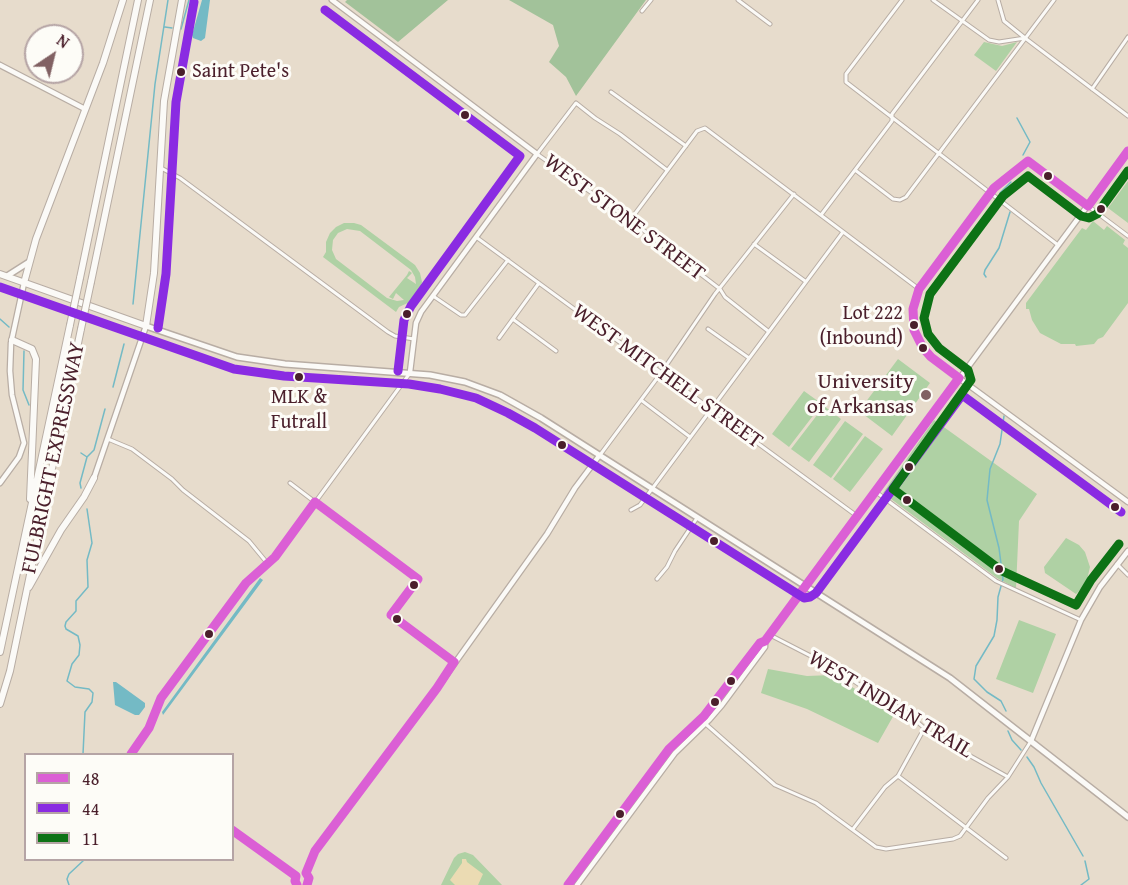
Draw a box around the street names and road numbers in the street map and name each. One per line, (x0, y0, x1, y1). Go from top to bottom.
street label: WEST STONE STREET (538, 149, 710, 287)
street label: WEST MITCHELL STREET (567, 299, 767, 455)
street label: FULBRIGHT EXPRESSWAY (17, 340, 91, 576)
street label: WEST INDIAN TRAIL (803, 645, 977, 765)

